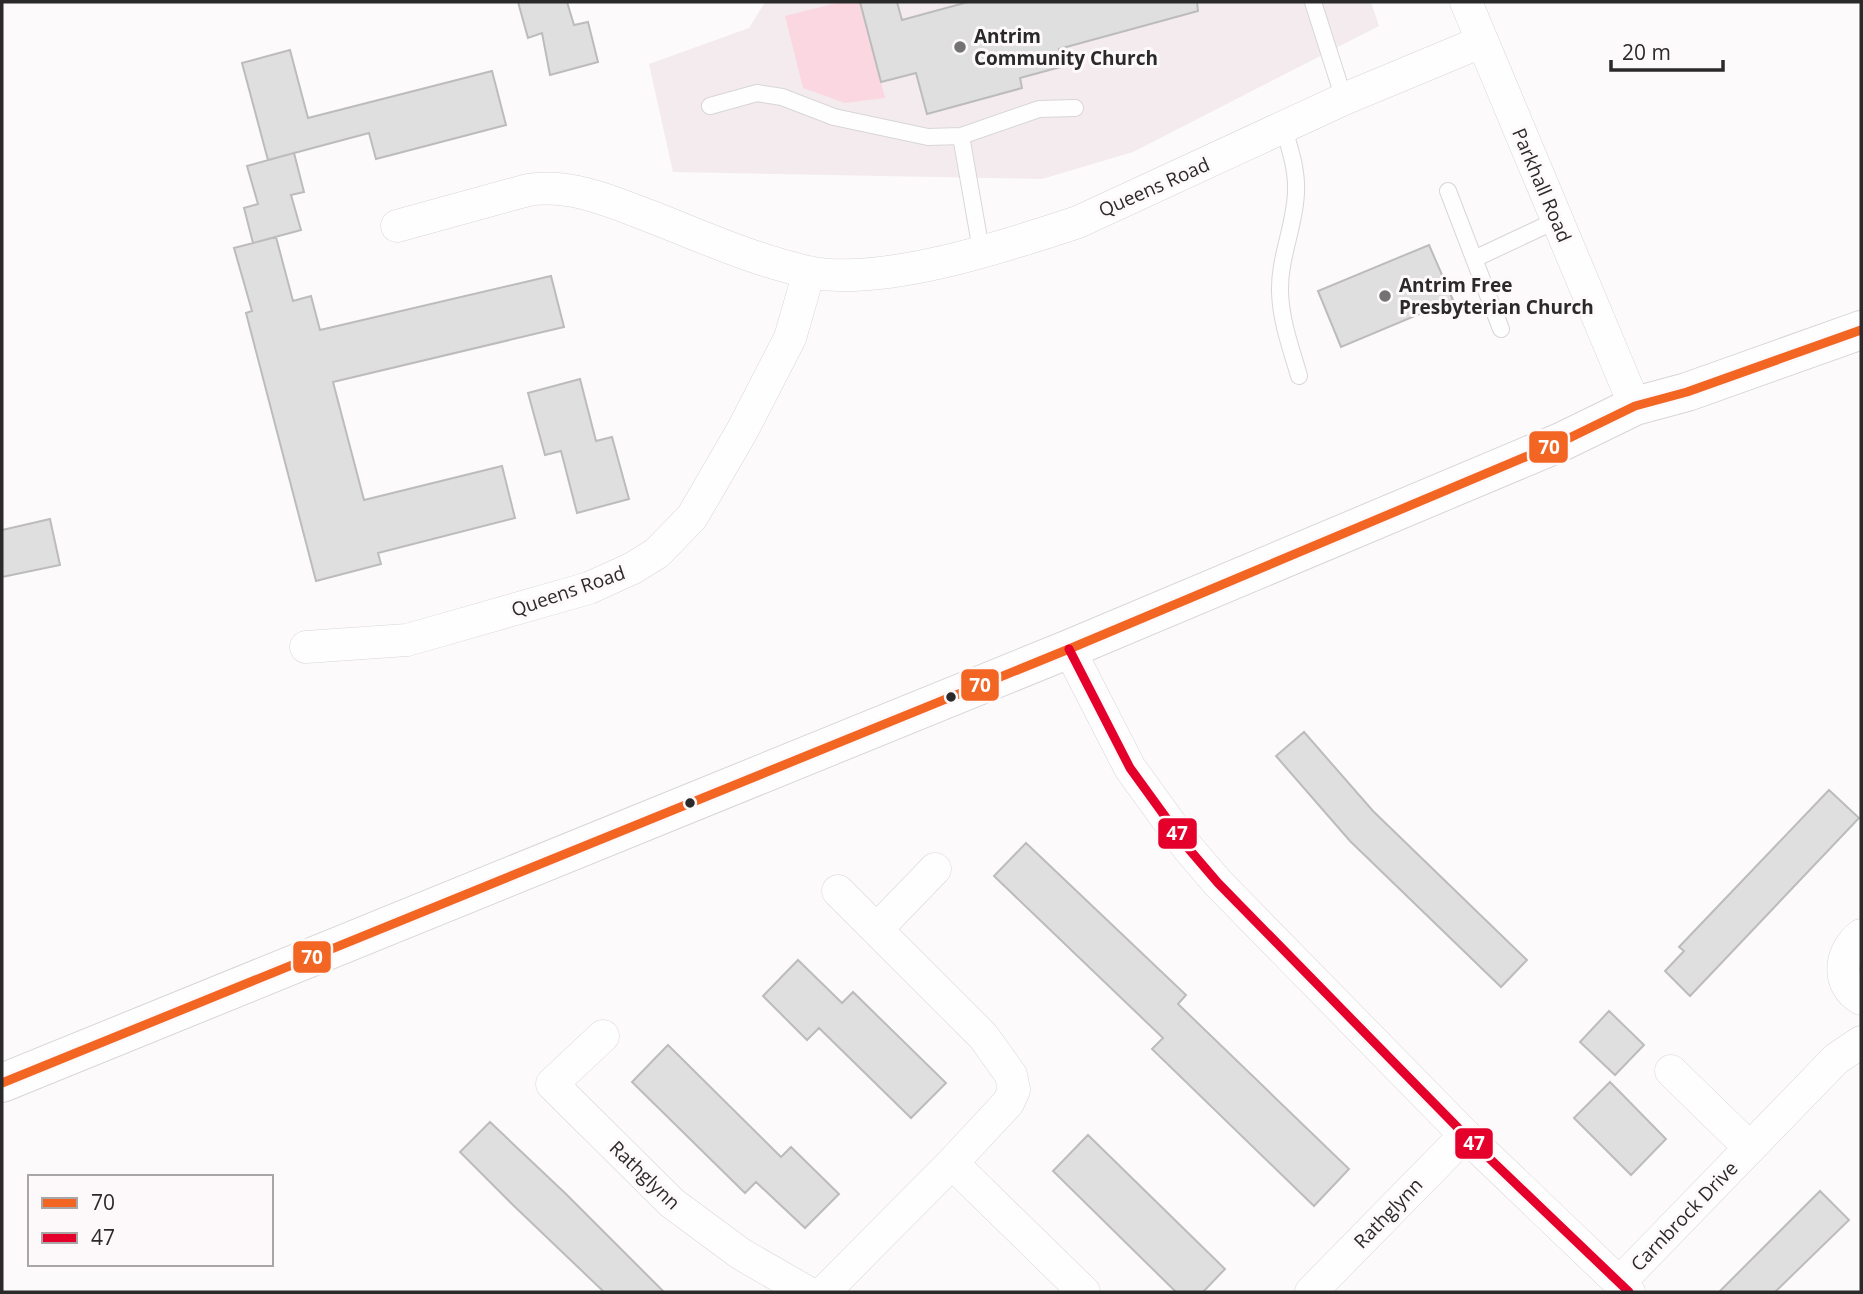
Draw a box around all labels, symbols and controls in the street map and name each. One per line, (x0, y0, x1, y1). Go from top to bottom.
place label: Antrim Community Church (974, 23, 1158, 71)
scale bar (1611, 28, 1723, 72)
text: 20 m (1622, 38, 1671, 66)
marker: Antrim Community Church (952, 39, 968, 55)
street label: Parkhall Road (1506, 124, 1578, 246)
street label: Queens Road (1094, 151, 1214, 223)
place label: Antrim Free Presbyterian Church (1399, 272, 1594, 320)
marker: Antrim Free Presbyterian Church (1377, 288, 1393, 304)
line badge: 70 (1528, 430, 1569, 464)
text: 70 (1538, 434, 1560, 460)
street label: Queens Road (508, 559, 628, 623)
line badge: 70 (960, 668, 1000, 702)
text: 70 (969, 672, 991, 698)
unlabelled marker (944, 690, 958, 704)
unlabelled marker (683, 796, 697, 810)
line badge: 47 (1157, 817, 1198, 850)
text: 47 (1166, 820, 1188, 846)
line badge: 70 (292, 940, 332, 974)
text: 70 (301, 944, 323, 970)
line badge: 47 (1454, 1127, 1494, 1160)
text: 47 (1463, 1130, 1485, 1156)
street label: Rathglynn (604, 1135, 686, 1215)
street label: Carnbrock Drive (1625, 1155, 1743, 1277)
street label: Rathglynn (1348, 1172, 1428, 1254)
legend (28, 1175, 273, 1266)
text: 70 (91, 1188, 115, 1216)
text: 47 (91, 1223, 115, 1251)

